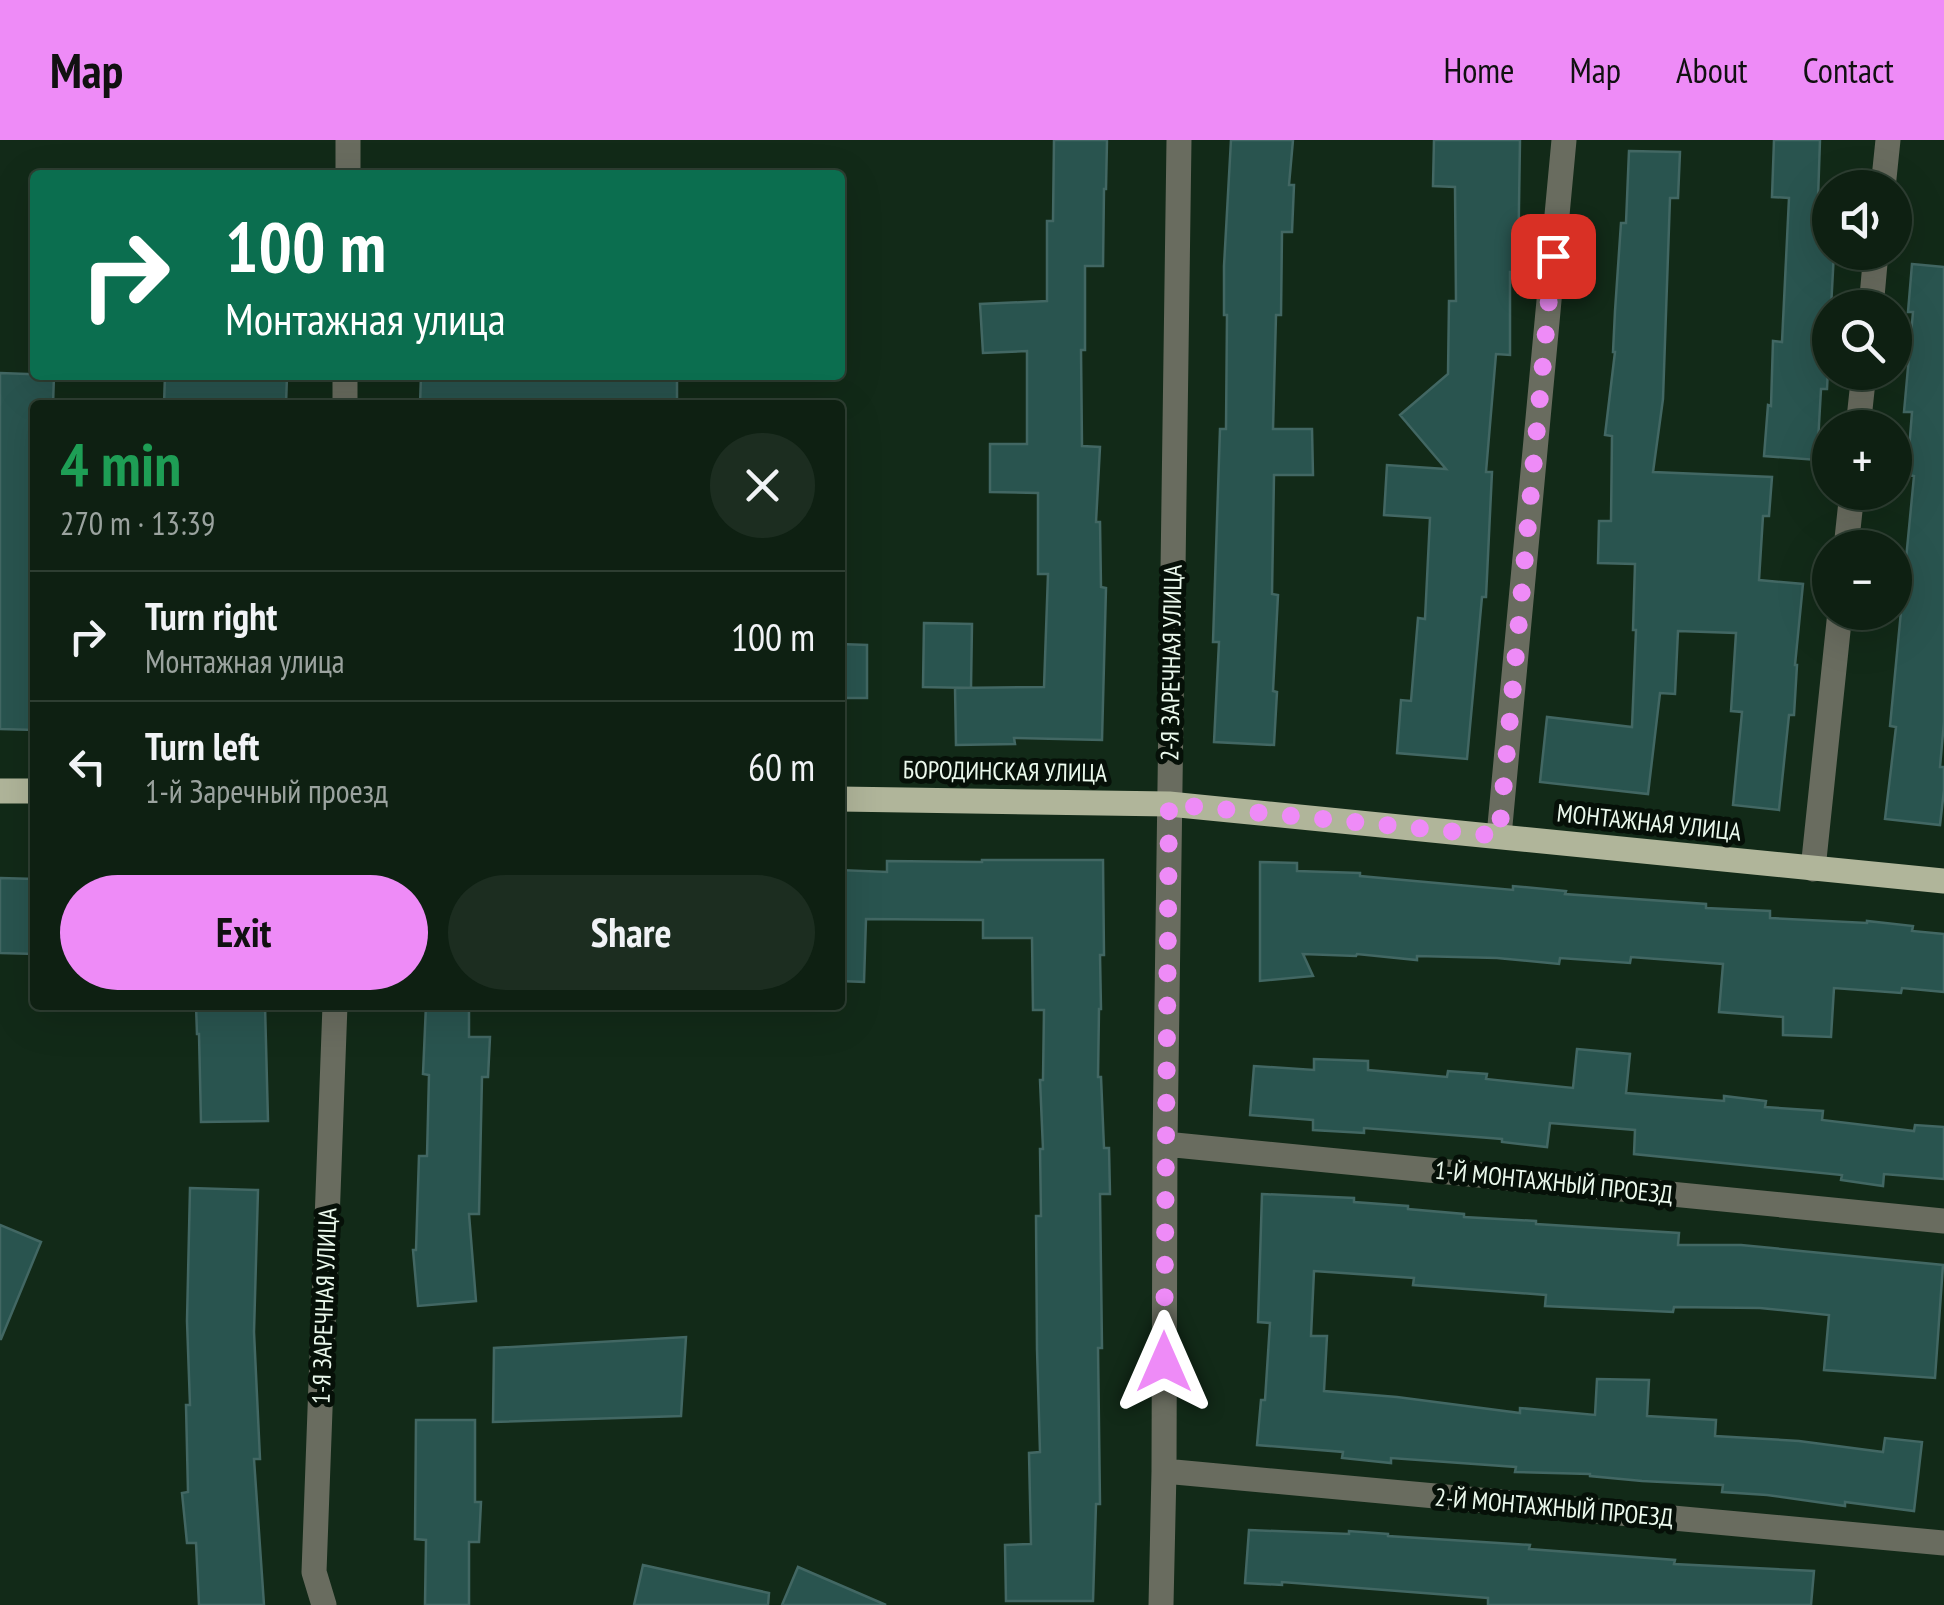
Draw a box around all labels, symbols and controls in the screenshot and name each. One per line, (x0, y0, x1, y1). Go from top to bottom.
text: Map (50, 39, 123, 101)
text: Home (1443, 47, 1515, 93)
text: Map (1570, 47, 1621, 93)
text: About (1676, 47, 1748, 93)
text: Contact (1803, 47, 1894, 93)
map controls (1812, 170, 1912, 630)
button: sound (1812, 170, 1912, 270)
text: 100 m (225, 201, 386, 291)
icon: right (60, 210, 190, 340)
pin (1511, 214, 1596, 299)
icon: arrive (1526, 229, 1581, 284)
text: Монтажная улица (225, 289, 506, 347)
button: search (1812, 290, 1912, 390)
button: + (1812, 410, 1912, 510)
text: 4 min (60, 425, 181, 503)
button: close (710, 433, 815, 538)
text: 270 m · 13:39 (60, 502, 215, 544)
button: − (1812, 530, 1912, 630)
street label: 2-Я ЗАРЕЧНАЯ УЛИЦА (1153, 564, 1189, 761)
text: Turn right (145, 591, 277, 640)
icon: right (60, 609, 115, 664)
text: 100 m (731, 612, 815, 661)
text: Монтажная улица (145, 640, 345, 682)
text: Turn left (145, 721, 259, 770)
icon: left (60, 739, 115, 794)
text: 60 m (748, 742, 815, 791)
street label: БОРОДИНСКАЯ УЛИЦА (903, 753, 1107, 789)
text: 1-й Заречный проезд (145, 770, 388, 812)
street label: МОНТАЖНАЯ УЛИЦА (1555, 796, 1743, 848)
button: Exit (60, 875, 428, 990)
button: Share (448, 875, 815, 990)
street label: 1-Й МОНТАЖНЫЙ ПРОЕЗД (1433, 1154, 1675, 1210)
street label: 1-Я ЗАРЕЧНАЯ УЛИЦА (305, 1207, 343, 1405)
position arrow (1112, 1310, 1216, 1414)
street label: 2-Й МОНТАЖНЫЙ ПРОЕЗД (1433, 1481, 1675, 1533)

